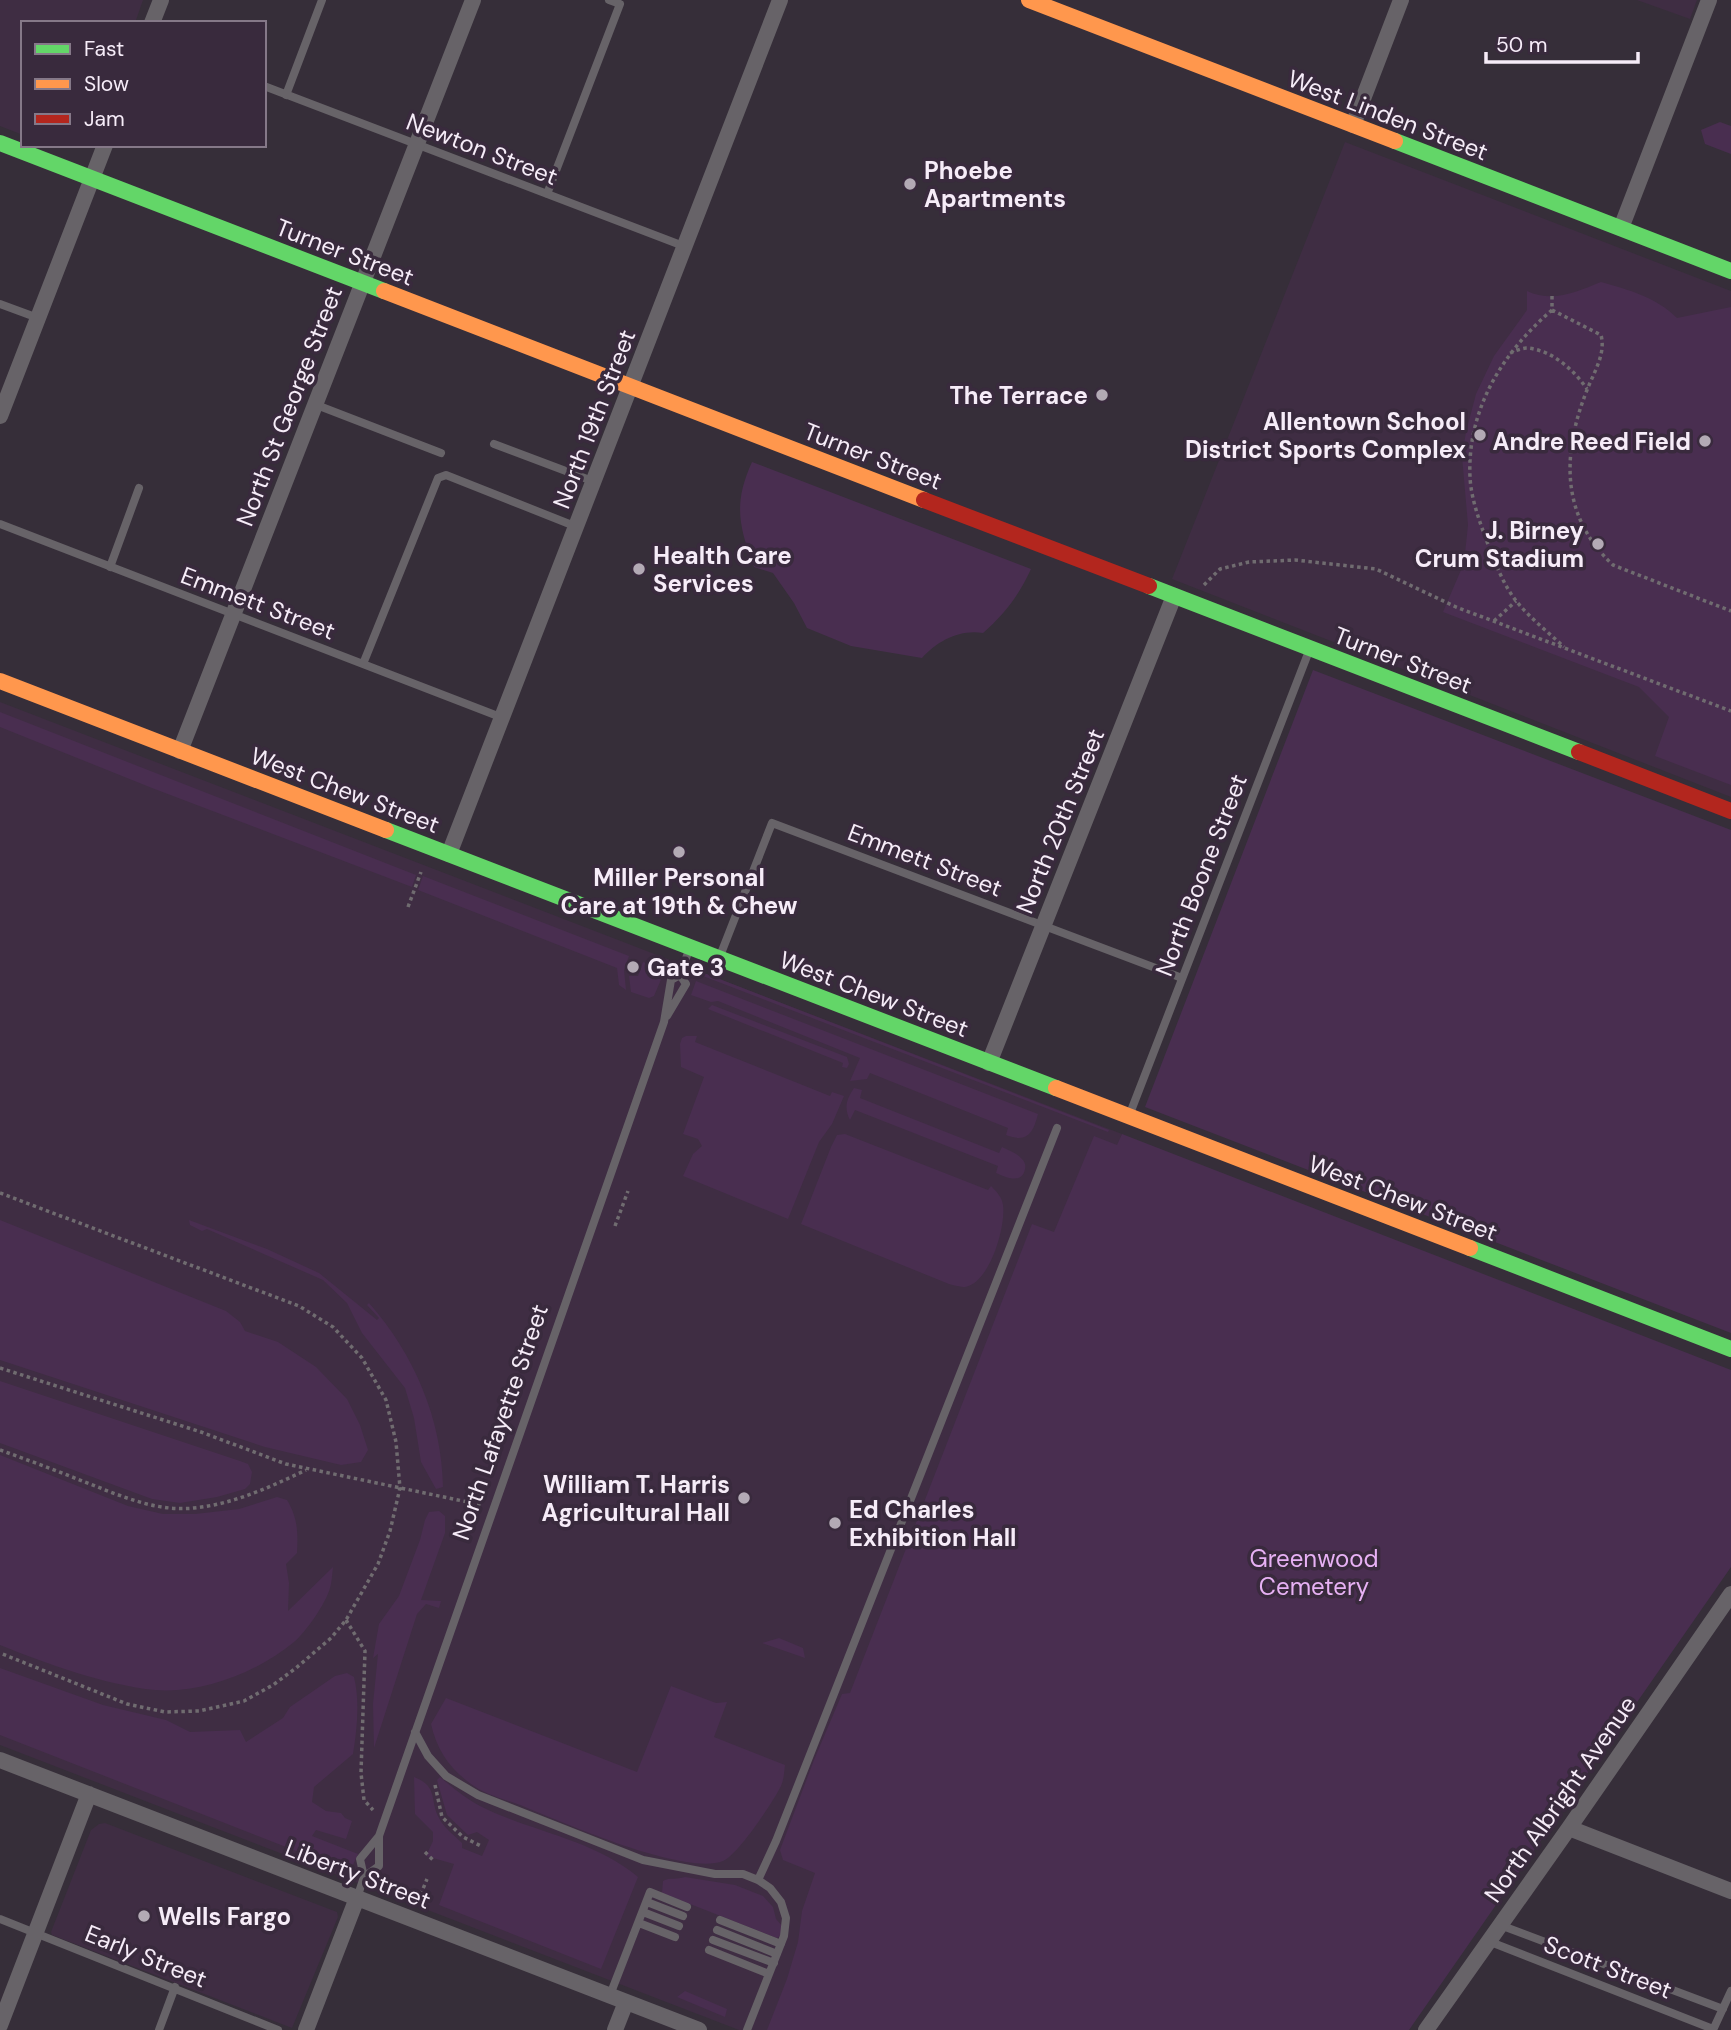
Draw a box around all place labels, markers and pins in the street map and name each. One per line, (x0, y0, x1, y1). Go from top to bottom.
place label: Phoebe Apartments (924, 155, 1066, 214)
marker: Phoebe Apartments (902, 176, 918, 192)
place label: The Terrace (949, 380, 1088, 411)
marker: The Terrace (1094, 387, 1110, 403)
place label: Allentown School District Sports Complex (1185, 406, 1466, 465)
place label: Andre Reed Field (1493, 426, 1691, 457)
marker: Allentown School District Sports Complex (1472, 427, 1488, 443)
marker: Andre Reed Field (1697, 433, 1713, 449)
place label: J. Birney Crum Stadium (1415, 515, 1584, 574)
marker: J. Birney Crum Stadium (1590, 536, 1606, 552)
place label: Health Care Services (653, 540, 792, 599)
marker: Health Care Services (631, 561, 647, 577)
marker: Miller Personal Care at 19th & Chew (671, 844, 687, 860)
place label: Miller Personal Care at 19th & Chew (561, 862, 798, 921)
place label: Gate 3 (647, 952, 724, 983)
marker: Gate 3 (625, 959, 641, 975)
place label: William T. Harris Agricultural Hall (541, 1469, 730, 1528)
marker: William T. Harris Agricultural Hall (736, 1490, 752, 1506)
place label: Ed Charles Exhibition Hall (849, 1494, 1016, 1553)
marker: Ed Charles Exhibition Hall (827, 1515, 843, 1531)
place label: Wells Fargo (158, 1901, 291, 1932)
marker: Wells Fargo (136, 1908, 152, 1924)

